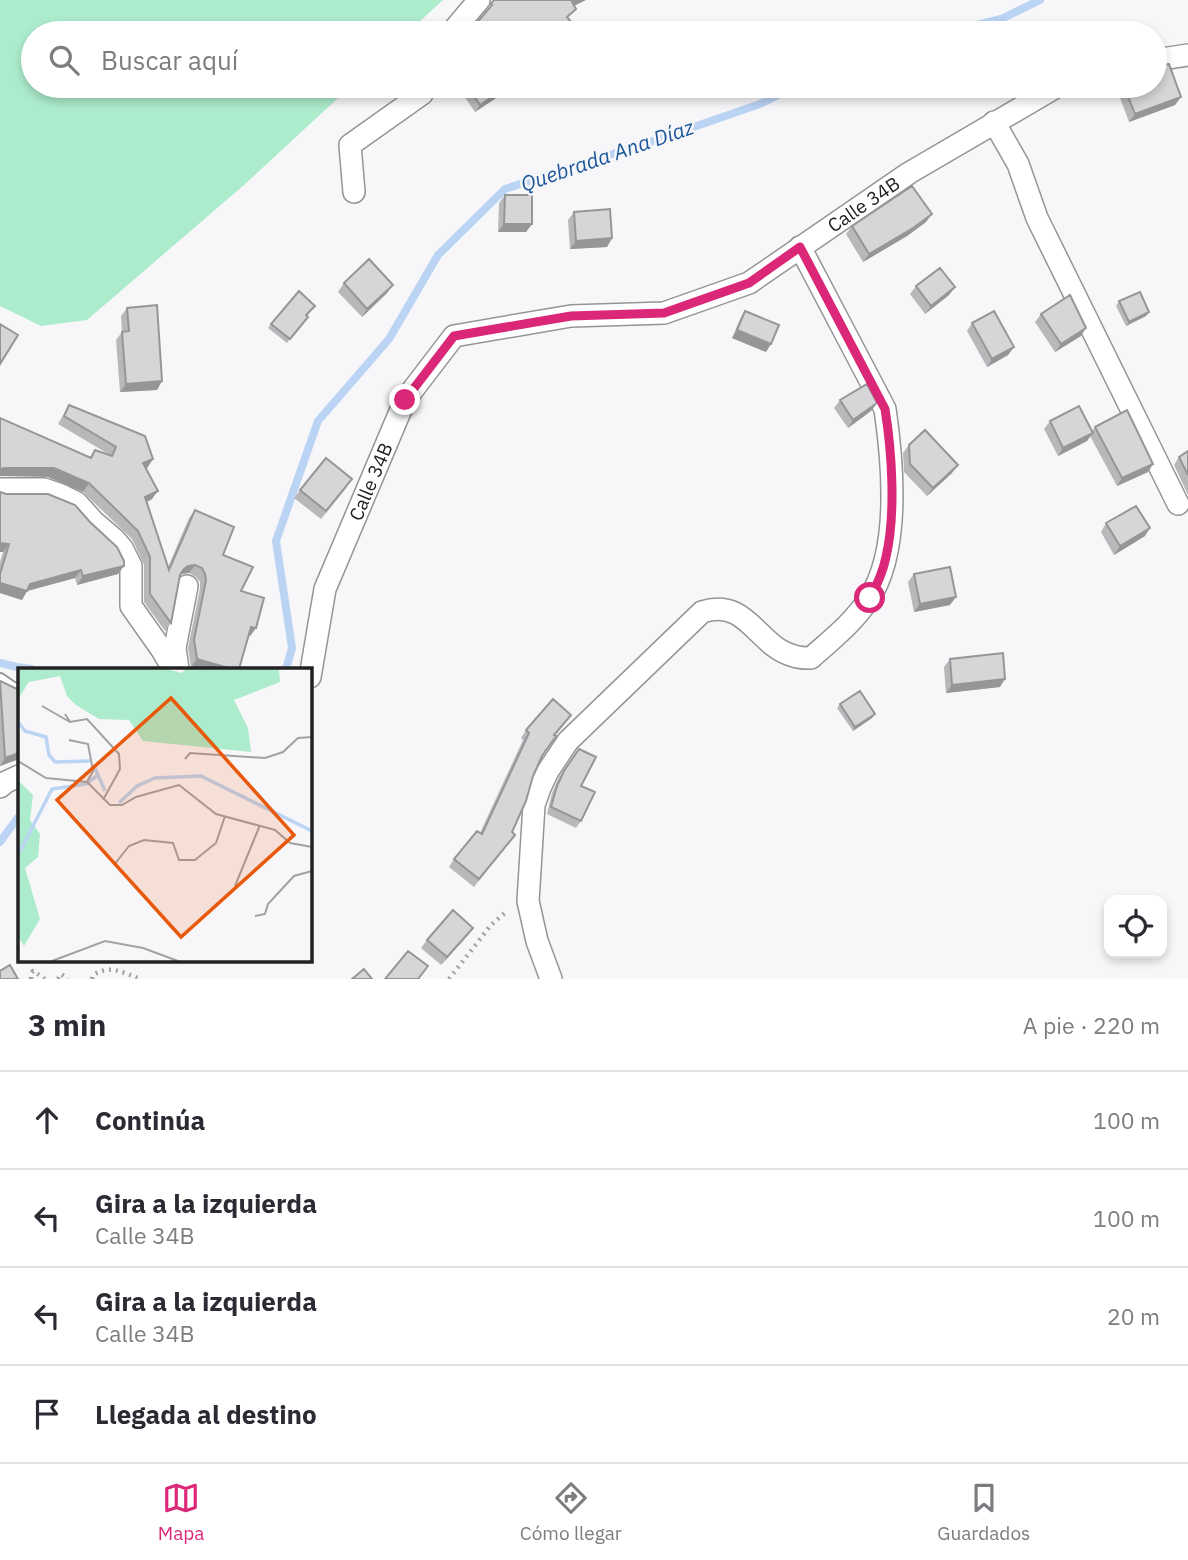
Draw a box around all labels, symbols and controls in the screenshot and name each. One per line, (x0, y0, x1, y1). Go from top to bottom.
search box (21, 21, 1167, 98)
icon: search (45, 41, 83, 79)
text: Buscar aquí (101, 43, 238, 77)
water label: Quebrada Ana Díaz (517, 112, 698, 198)
street label: Calle 34B (823, 171, 904, 237)
route end (389, 384, 420, 415)
street label: Calle 34B (343, 439, 398, 524)
route start (854, 582, 885, 613)
inset map (18, 668, 312, 962)
map controls (1104, 895, 1167, 958)
button: locate (1104, 895, 1167, 958)
text: 3 min (28, 1005, 106, 1044)
text: A pie · 220 m (1023, 1010, 1160, 1040)
icon: ahead (28, 1101, 66, 1139)
text: Continúa (95, 1103, 205, 1137)
text: 100 m (1093, 1105, 1160, 1135)
text: Gira a la izquierda (95, 1186, 317, 1220)
icon: left (28, 1199, 66, 1237)
text: 100 m (1093, 1203, 1160, 1233)
text: Calle 34B (95, 1220, 195, 1250)
text: Gira a la izquierda (95, 1284, 317, 1318)
icon: left (28, 1297, 66, 1335)
text: 20 m (1107, 1301, 1160, 1331)
text: Calle 34B (95, 1318, 195, 1348)
icon: arrive (28, 1395, 66, 1433)
text: Llegada al destino (95, 1397, 317, 1431)
tab: Mapa (158, 1479, 204, 1545)
tab: Cómo llegar (520, 1479, 622, 1545)
tab: Guardados (937, 1479, 1030, 1545)

